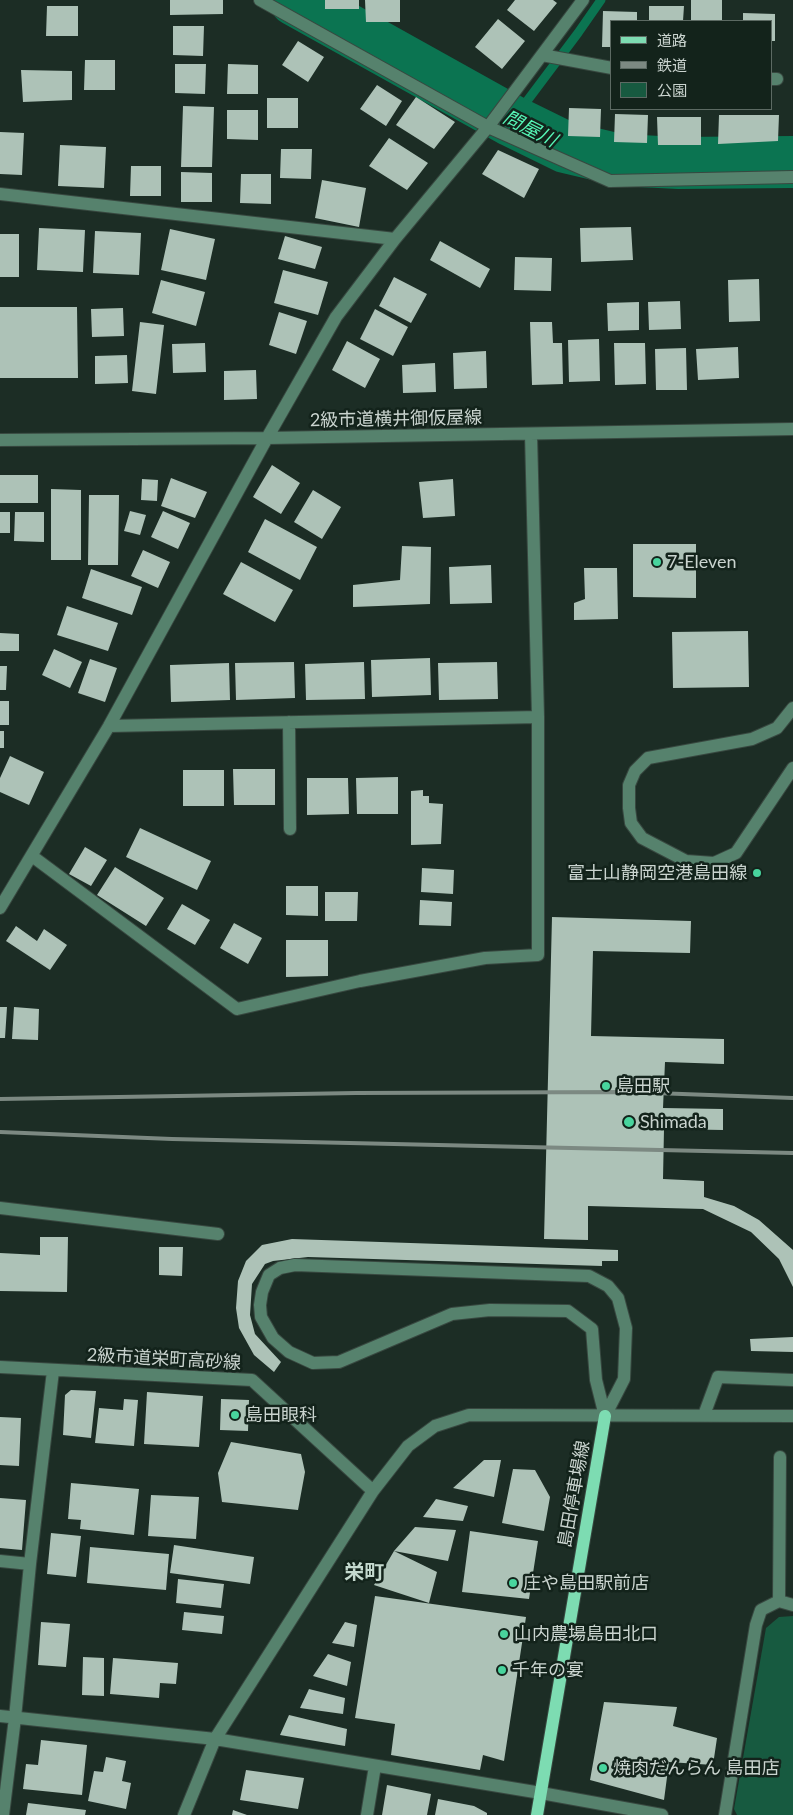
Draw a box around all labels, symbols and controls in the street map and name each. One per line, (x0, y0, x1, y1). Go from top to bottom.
legend (610, 20, 773, 110)
text: 道路 (657, 31, 687, 49)
text: 鉄道 (657, 56, 687, 74)
text: 公園 (657, 81, 687, 99)
water label: 問屋川 (499, 106, 561, 152)
street label: 2級市道横井御仮屋線 (310, 407, 482, 431)
place label: 7-Eleven (667, 551, 737, 573)
marker: 7-Eleven (651, 556, 663, 568)
place label: 富士山静岡空港島田線 (567, 862, 747, 884)
marker: 富士山静岡空港島田線 (751, 867, 763, 879)
place label: 島田駅 (616, 1075, 670, 1097)
marker: 島田駅 (600, 1080, 612, 1092)
place label: Shimada (640, 1111, 707, 1133)
marker: Shimada (622, 1115, 636, 1129)
street label: 2級市道栄町高砂線 (86, 1344, 242, 1374)
place label: 島田眼科 (245, 1404, 317, 1426)
marker: 島田眼科 (229, 1409, 241, 1421)
street label: 島田停車場線 (554, 1439, 594, 1549)
district label: 栄町 (344, 1561, 384, 1585)
place label: 庄や島田駅前店 (523, 1572, 649, 1594)
marker: 庄や島田駅前店 (507, 1577, 519, 1589)
place label: 山内農場島田北口 (514, 1623, 658, 1645)
marker: 山内農場島田北口 (498, 1628, 510, 1640)
place label: 千年の宴 (512, 1659, 584, 1681)
marker: 千年の宴 (496, 1664, 508, 1676)
place label: 焼肉だんらん 島田店 (613, 1757, 780, 1779)
marker: 焼肉だんらん 島田店 (597, 1762, 609, 1774)

